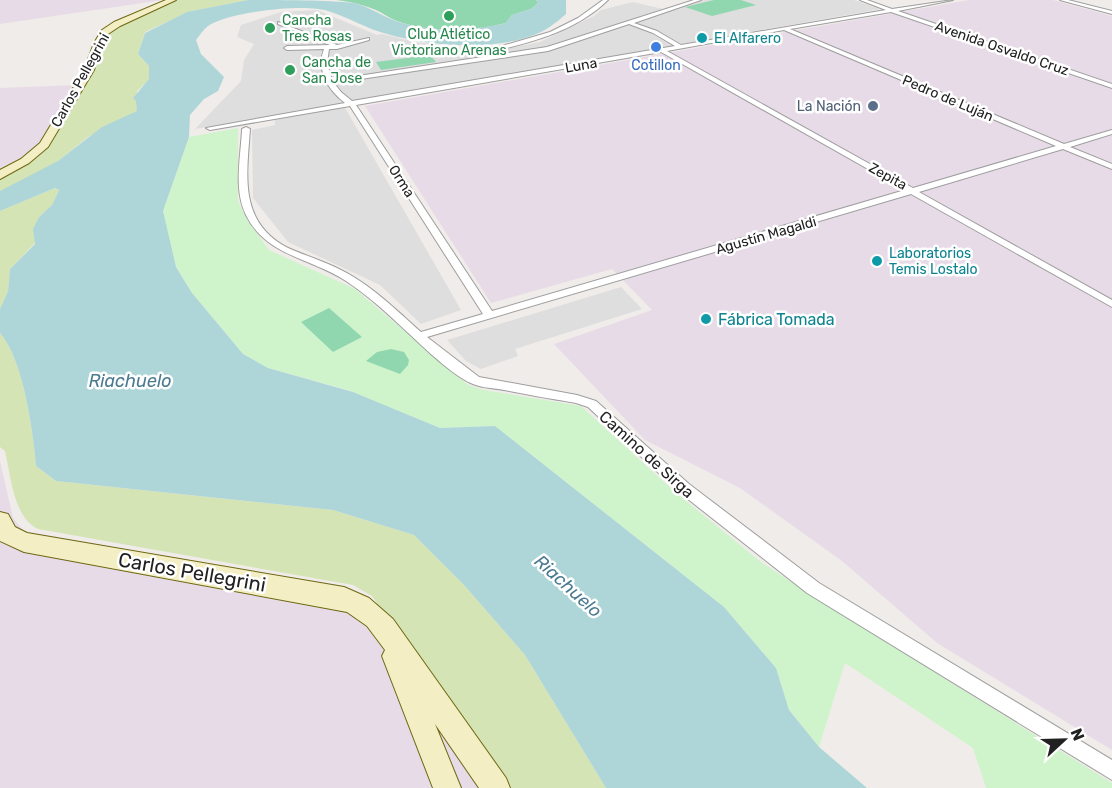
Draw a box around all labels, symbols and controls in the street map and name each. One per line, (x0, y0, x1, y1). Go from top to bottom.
marker: Club Atlético Victoriano Arenas (442, 9, 456, 23)
place label: Cancha Tres Rosas (282, 12, 352, 45)
street label: Avenida Osvaldo Cruz (933, 18, 1071, 79)
marker: Cancha Tres Rosas (263, 21, 277, 35)
place label: Club Atlético Victoriano Arenas (391, 26, 507, 59)
street label: Carlos Pellegrini (48, 30, 113, 130)
place label: El Alfarero (714, 30, 781, 47)
marker: El Alfarero (695, 31, 709, 45)
marker: Cotillon (649, 40, 663, 54)
place label: Cancha de San Jose (302, 54, 371, 87)
street label: Luna (564, 54, 598, 77)
place label: Cotillon (631, 57, 681, 74)
marker: Cancha de San Jose (283, 63, 297, 77)
street label: Pedro de Luján (900, 72, 996, 125)
place label: La Nación (797, 98, 861, 115)
marker: La Nación (866, 99, 880, 113)
street label: Zepita (866, 159, 910, 194)
street label: Orma (385, 162, 418, 201)
street label: Agustín Magaldi (714, 213, 818, 258)
place label: Laboratorios Temis Lostalo (889, 245, 978, 278)
marker: Laboratorios Temis Lostalo (870, 254, 884, 268)
place label: Fábrica Tomada (718, 310, 835, 329)
marker: Fábrica Tomada (699, 312, 713, 326)
water label: Riachuelo (88, 370, 172, 392)
street label: Camino de Sirga (595, 407, 698, 502)
street label: Carlos Pellegrini (116, 547, 268, 597)
water label: Riachuelo (530, 550, 606, 622)
north arrow (1034, 710, 1094, 770)
text: N (1066, 726, 1088, 743)

